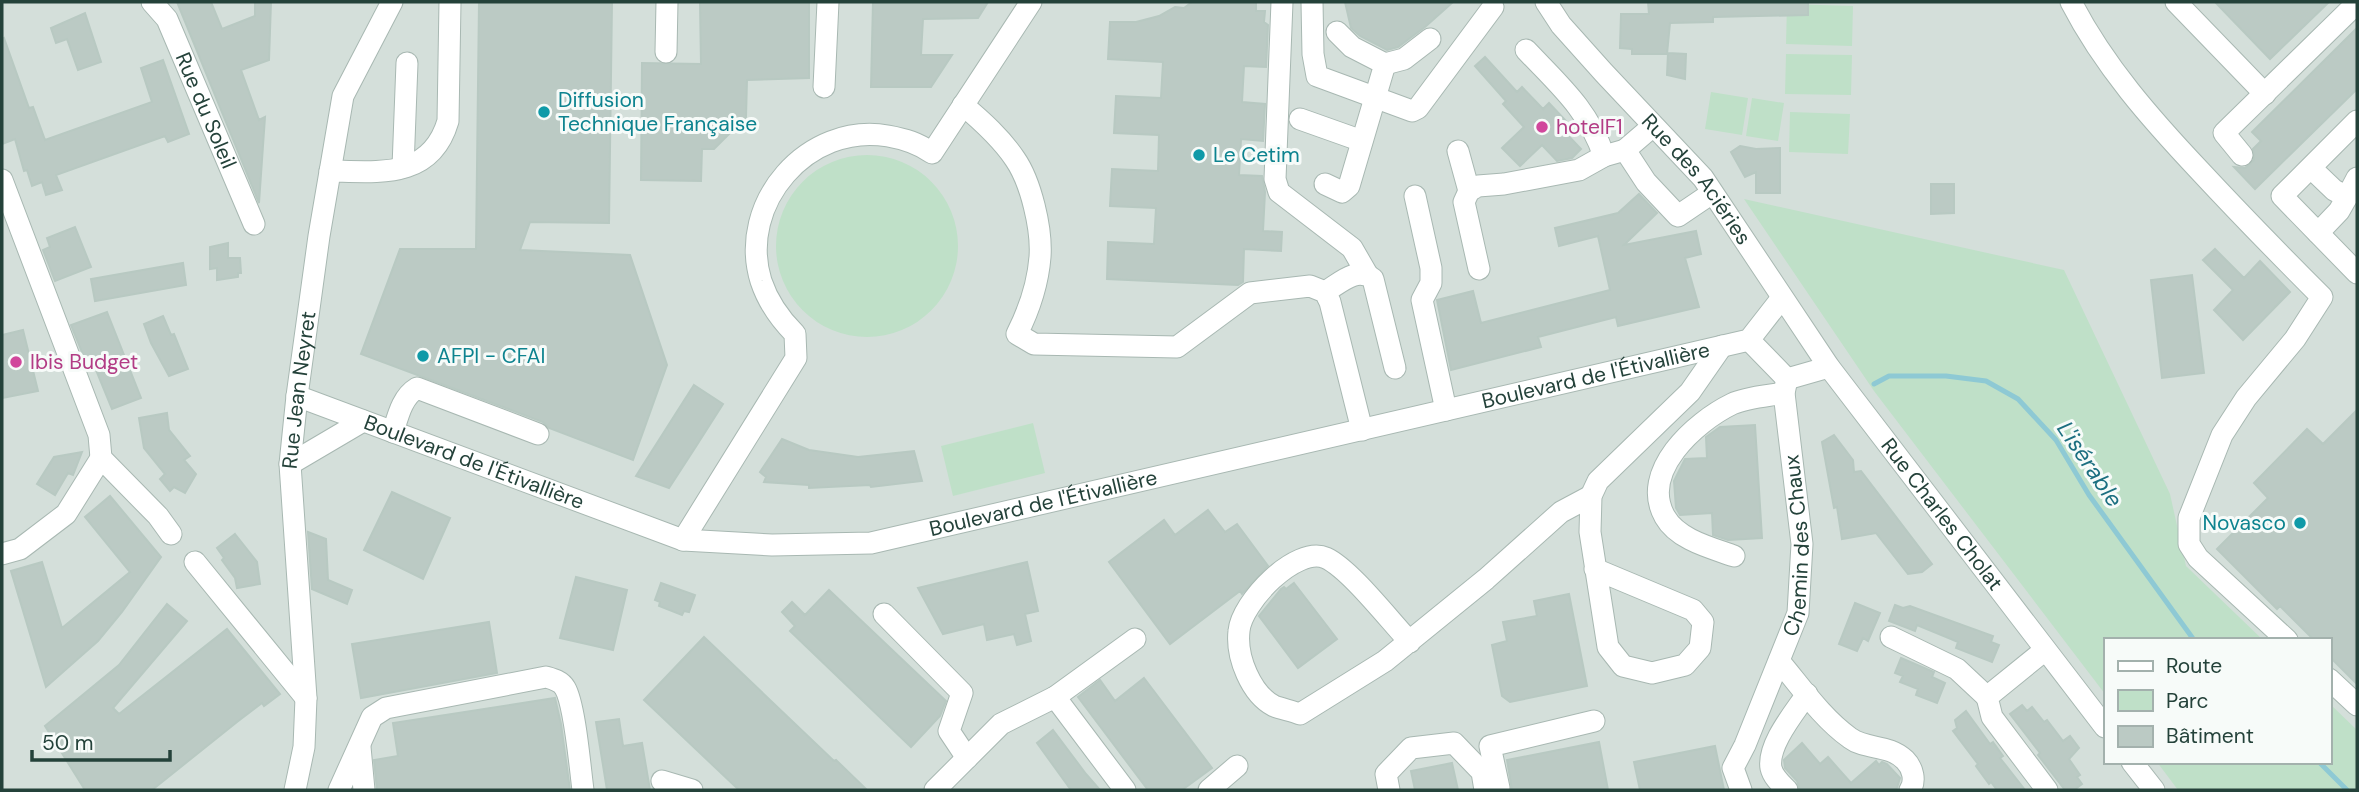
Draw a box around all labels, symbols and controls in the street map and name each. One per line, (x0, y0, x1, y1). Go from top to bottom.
street label: Rue du Soleil (169, 48, 243, 173)
place label: Diffusion Technique Française (558, 86, 757, 138)
marker: Diffusion Technique Française (536, 104, 552, 120)
street label: Rue des Aciéries (1635, 107, 1758, 250)
place label: hotelF1 (1556, 113, 1622, 141)
marker: hotelF1 (1534, 119, 1550, 135)
place label: Le Cetim (1213, 141, 1300, 169)
marker: Le Cetim (1191, 147, 1207, 163)
street label: Rue Jean Neyret (276, 310, 323, 470)
street label: Boulevard de l'Étivallière (1479, 336, 1712, 415)
place label: AFPI - CFAI (437, 342, 545, 370)
place label: Ibis Budget (30, 348, 138, 376)
marker: AFPI - CFAI (415, 348, 431, 364)
marker: Ibis Budget (8, 354, 24, 370)
street label: Boulevard de l'Étivallière (360, 408, 588, 516)
water label: L'isérable (2050, 415, 2130, 513)
street label: Rue Charles Cholat (1875, 432, 2009, 596)
street label: Chemin des Chaux (1776, 453, 1816, 640)
street label: Boulevard de l'Étivallière (927, 463, 1160, 543)
place label: Novasco (2203, 509, 2286, 537)
marker: Novasco (2292, 515, 2308, 531)
legend (2104, 638, 2331, 764)
text: Route (2166, 652, 2222, 680)
text: Parc (2166, 687, 2209, 715)
scale bar (32, 718, 170, 762)
text: Bâtiment (2166, 722, 2254, 750)
text: 50 m (42, 729, 93, 757)

